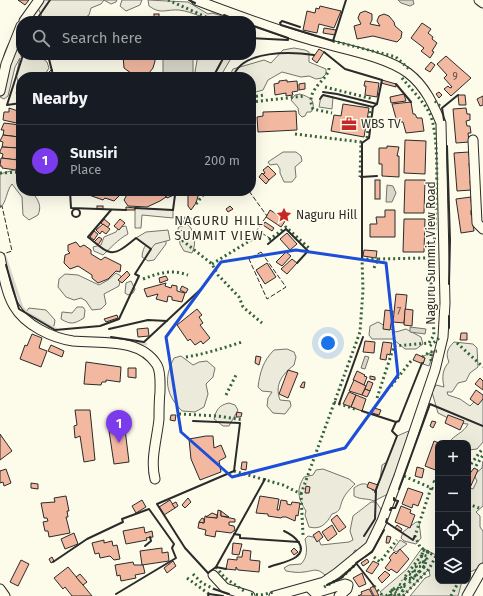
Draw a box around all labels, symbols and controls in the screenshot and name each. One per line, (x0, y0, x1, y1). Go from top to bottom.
search box (16, 16, 256, 60)
icon: search (30, 27, 52, 49)
text: Search here (62, 29, 142, 47)
house number: 9 (452, 71, 458, 83)
text: Nearby (32, 88, 87, 109)
office icon: WBS TV (340, 115, 358, 133)
place label: WBS TV (361, 117, 401, 131)
text: Sunsiri (70, 144, 118, 162)
text: 1 (42, 153, 48, 168)
text: 200 m (204, 153, 240, 168)
text: Place (70, 162, 101, 177)
street label: Naguru Summit View Road (424, 181, 438, 325)
place icon: Naguru Hill (275, 206, 293, 224)
place label: Naguru Hill (296, 208, 358, 222)
district label: NAGURU HILL SUMMIT VIEW (174, 213, 264, 243)
house number: 7 (397, 306, 402, 318)
your location (318, 333, 338, 353)
pin: 1 (106, 410, 132, 443)
map controls (435, 440, 471, 584)
button: + (435, 440, 471, 476)
button: − (435, 476, 471, 512)
button: locate (435, 512, 471, 548)
button: layers (435, 548, 471, 584)

